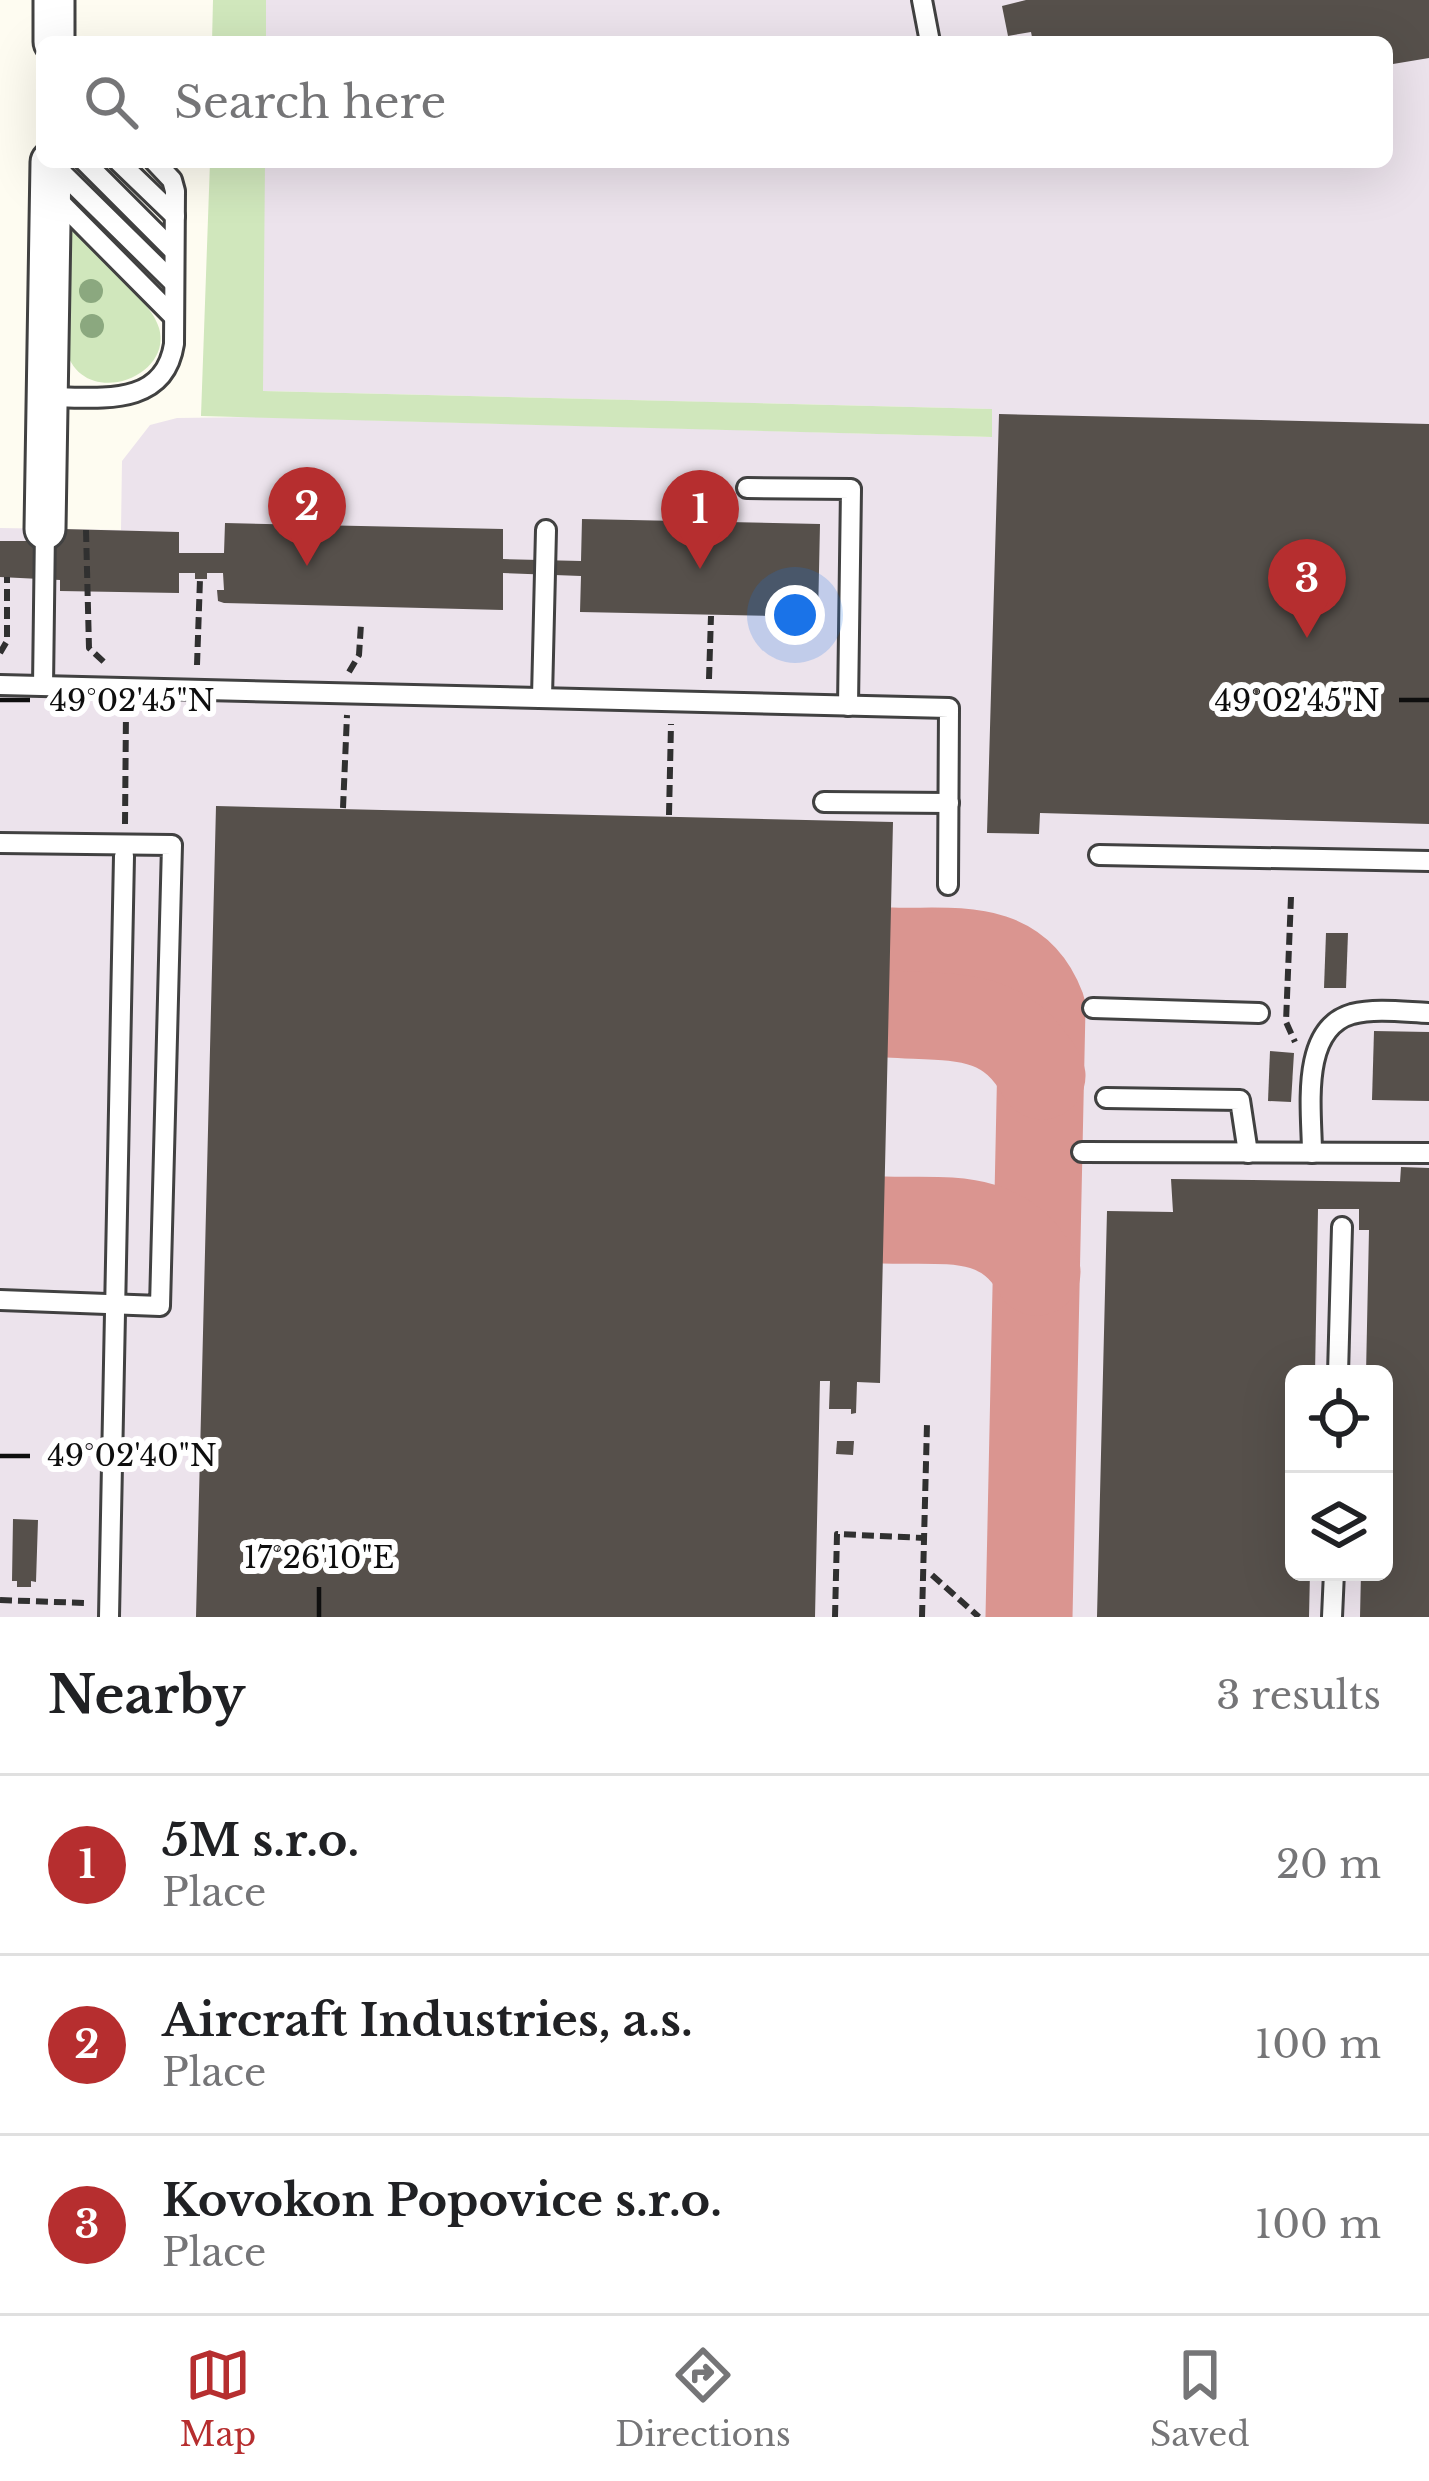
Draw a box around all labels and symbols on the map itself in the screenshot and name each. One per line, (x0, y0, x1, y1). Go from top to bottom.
pin: 2 (268, 467, 346, 566)
pin: 1 (661, 470, 739, 569)
pin: 3 (1268, 539, 1346, 638)
your location (765, 585, 825, 645)
text: 49°02'45"N (49, 682, 215, 719)
text: 49°02'45"N (1214, 682, 1380, 719)
text: 49°02'40"N (47, 1437, 217, 1474)
text: 17°26'10"E (244, 1539, 394, 1576)

